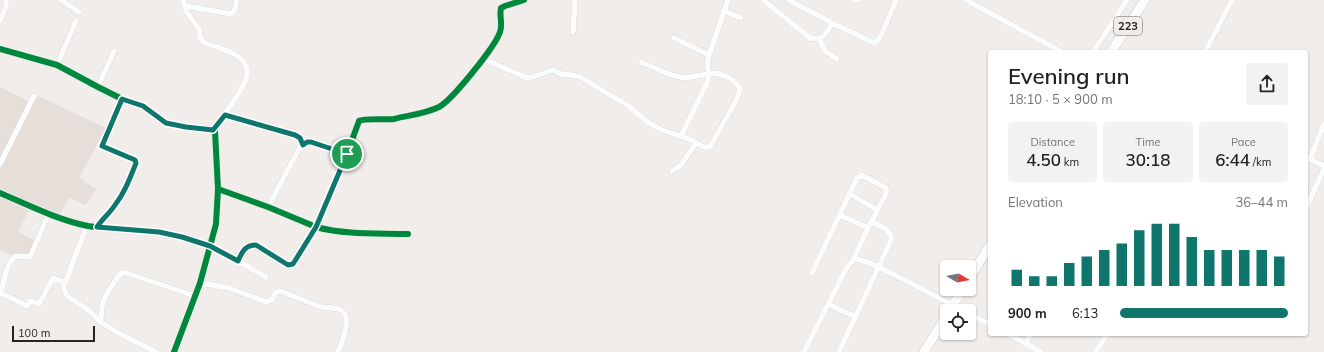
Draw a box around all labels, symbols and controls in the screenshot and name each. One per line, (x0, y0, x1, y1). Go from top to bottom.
road number: 223 (1114, 17, 1142, 35)
text: Evening run (1008, 62, 1130, 90)
button: share (1246, 63, 1288, 105)
text: 18:10 · 5 × 900 m (1008, 91, 1113, 107)
text: Distance (1030, 135, 1075, 149)
text: Time (1136, 135, 1160, 149)
text: Pace (1231, 135, 1256, 149)
pin (330, 137, 364, 171)
icon: arrive (336, 143, 358, 165)
text: 4.50 (1026, 149, 1061, 170)
text: 30:18 (1126, 149, 1170, 170)
text: 6:44 (1215, 149, 1250, 170)
text: km (1061, 155, 1079, 169)
text: /km (1250, 155, 1271, 169)
text: Elevation (1008, 194, 1063, 210)
text: 36–44 m (1235, 194, 1288, 210)
north arrow (940, 260, 976, 296)
map controls (940, 260, 976, 340)
button: locate (940, 304, 976, 340)
text: 900 m (1008, 305, 1047, 321)
text: 6:13 (1072, 305, 1098, 321)
scale bar (12, 324, 95, 343)
text: 100 m (18, 326, 50, 340)

